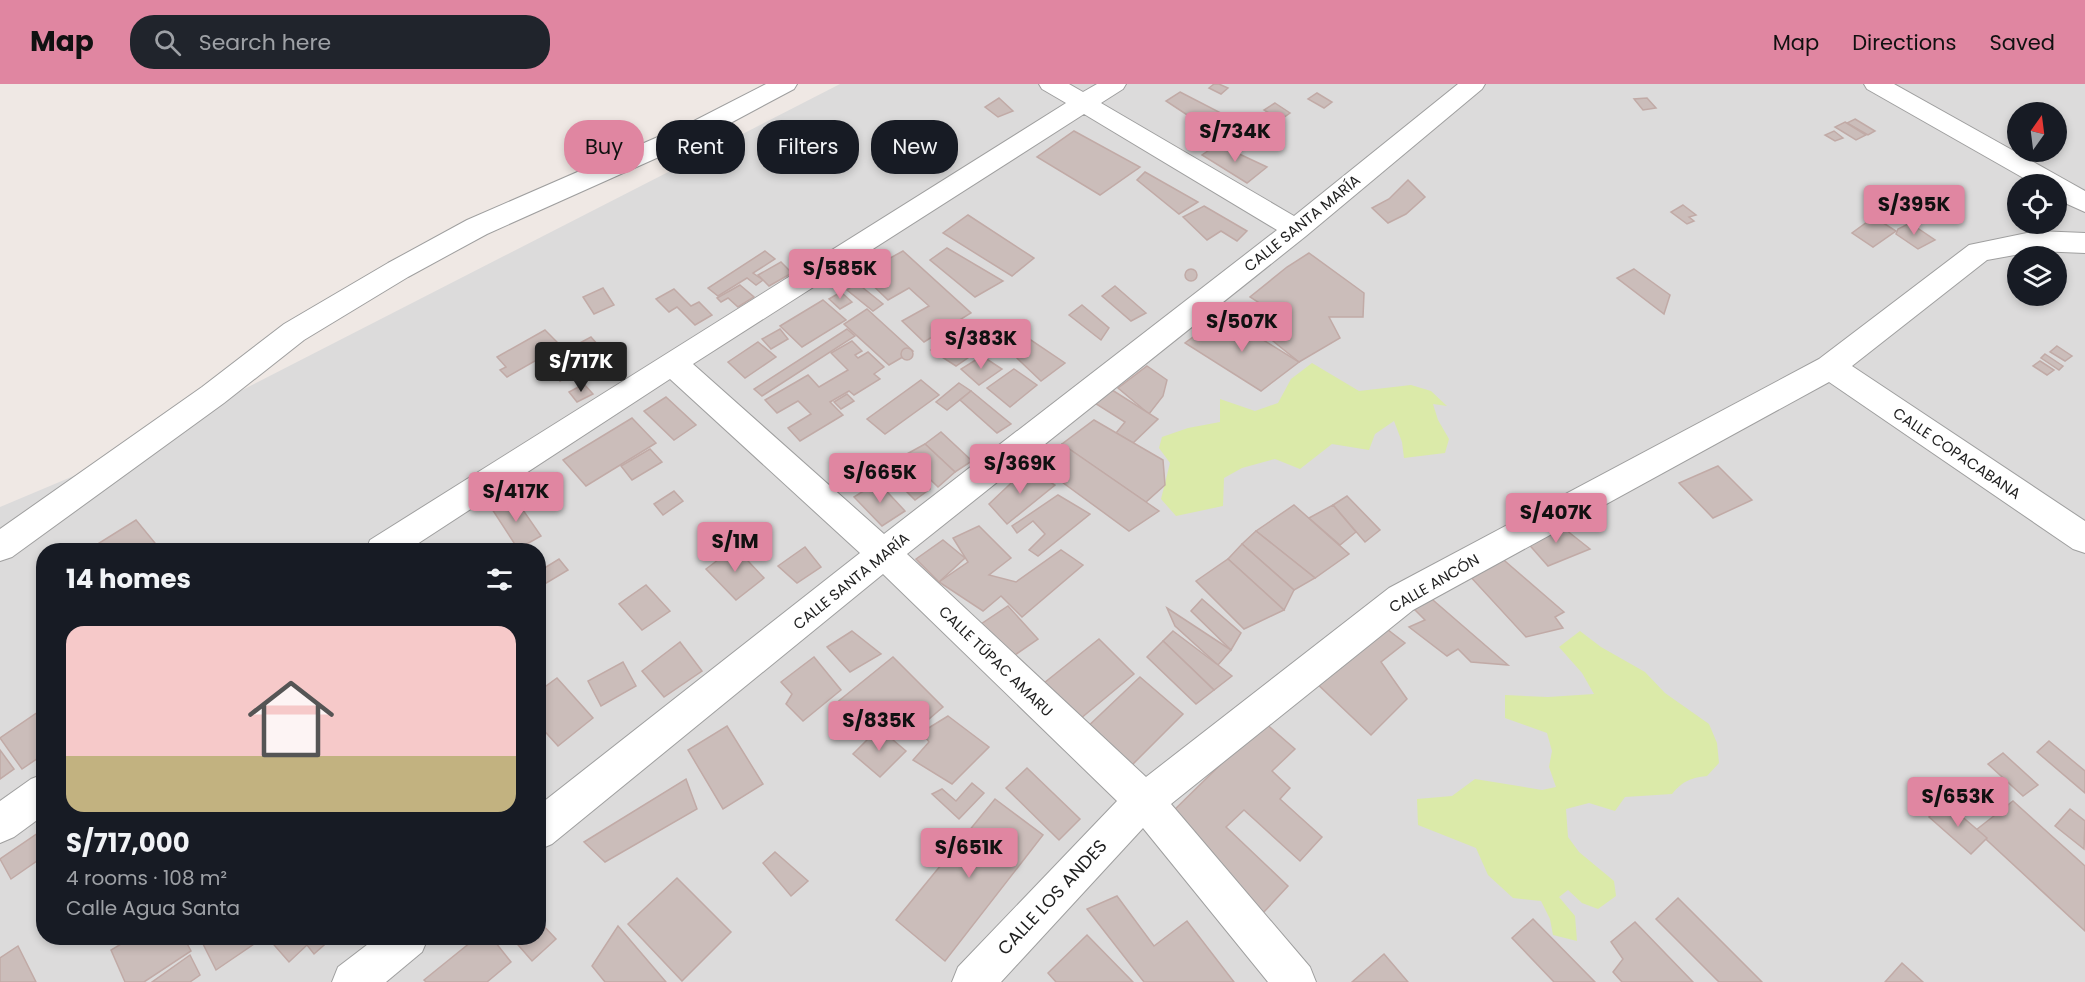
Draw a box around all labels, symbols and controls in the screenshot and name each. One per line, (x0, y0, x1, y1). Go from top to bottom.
search box (130, 15, 550, 69)
text: Map (30, 22, 94, 61)
icon: search (151, 26, 184, 59)
text: Search here (199, 27, 331, 58)
text: Map (1773, 28, 1819, 57)
text: Directions (1852, 28, 1956, 57)
text: Saved (1989, 28, 2055, 57)
north arrow (2007, 102, 2067, 162)
map controls (2007, 102, 2067, 306)
pin: S/734K (1186, 112, 1284, 163)
text: S/734K (1199, 117, 1271, 145)
chip: Buy (564, 120, 644, 174)
chip: Rent (656, 120, 745, 174)
chip: Filters (757, 120, 859, 174)
chip: New (871, 120, 958, 174)
street label: CALLE SANTA MARÍA (1239, 170, 1365, 276)
button: locate (2007, 174, 2067, 234)
pin: S/395K (1865, 185, 1963, 236)
text: S/395K (1878, 190, 1950, 218)
button: layers (2007, 246, 2067, 306)
pin: S/585K (791, 249, 889, 300)
text: S/585K (803, 254, 877, 282)
pin: S/507K (1193, 302, 1291, 353)
text: S/507K (1206, 307, 1278, 335)
pin: S/383K (932, 319, 1030, 370)
text: S/383K (945, 324, 1017, 352)
pin: S/717K (532, 342, 630, 393)
text: S/717K (549, 347, 613, 375)
street label: CALLE COPACABANA (1889, 402, 2025, 504)
pin: S/369K (971, 444, 1069, 495)
text: S/369K (984, 449, 1056, 477)
pin: S/665K (831, 453, 929, 504)
text: S/665K (843, 458, 917, 486)
pin: S/417K (467, 472, 565, 523)
text: S/417K (482, 477, 550, 505)
pin: S/407K (1507, 493, 1605, 544)
text: S/407K (1520, 498, 1592, 526)
pin: S/1M (699, 522, 771, 573)
text: S/1M (711, 527, 759, 555)
street label: CALLE SANTA MARÍA (788, 528, 914, 634)
street label: CALLE ANCÓN (1385, 549, 1483, 617)
text: 14 homes (66, 561, 191, 597)
icon: filters (483, 563, 516, 596)
street label: CALLE TÚPAC AMARU (934, 601, 1058, 721)
icon: home (237, 665, 345, 773)
pin: S/835K (830, 701, 928, 752)
text: S/835K (842, 706, 916, 734)
pin: S/653K (1909, 777, 2007, 828)
text: S/653K (1921, 782, 1995, 810)
text: S/717,000 (66, 825, 190, 861)
pin: S/651K (920, 828, 1018, 879)
text: S/651K (935, 833, 1003, 861)
street label: CALLE LOS ANDES (992, 834, 1112, 960)
text: 4 rooms · 108 m² (66, 864, 227, 892)
text: Calle Agua Santa (66, 894, 240, 922)

